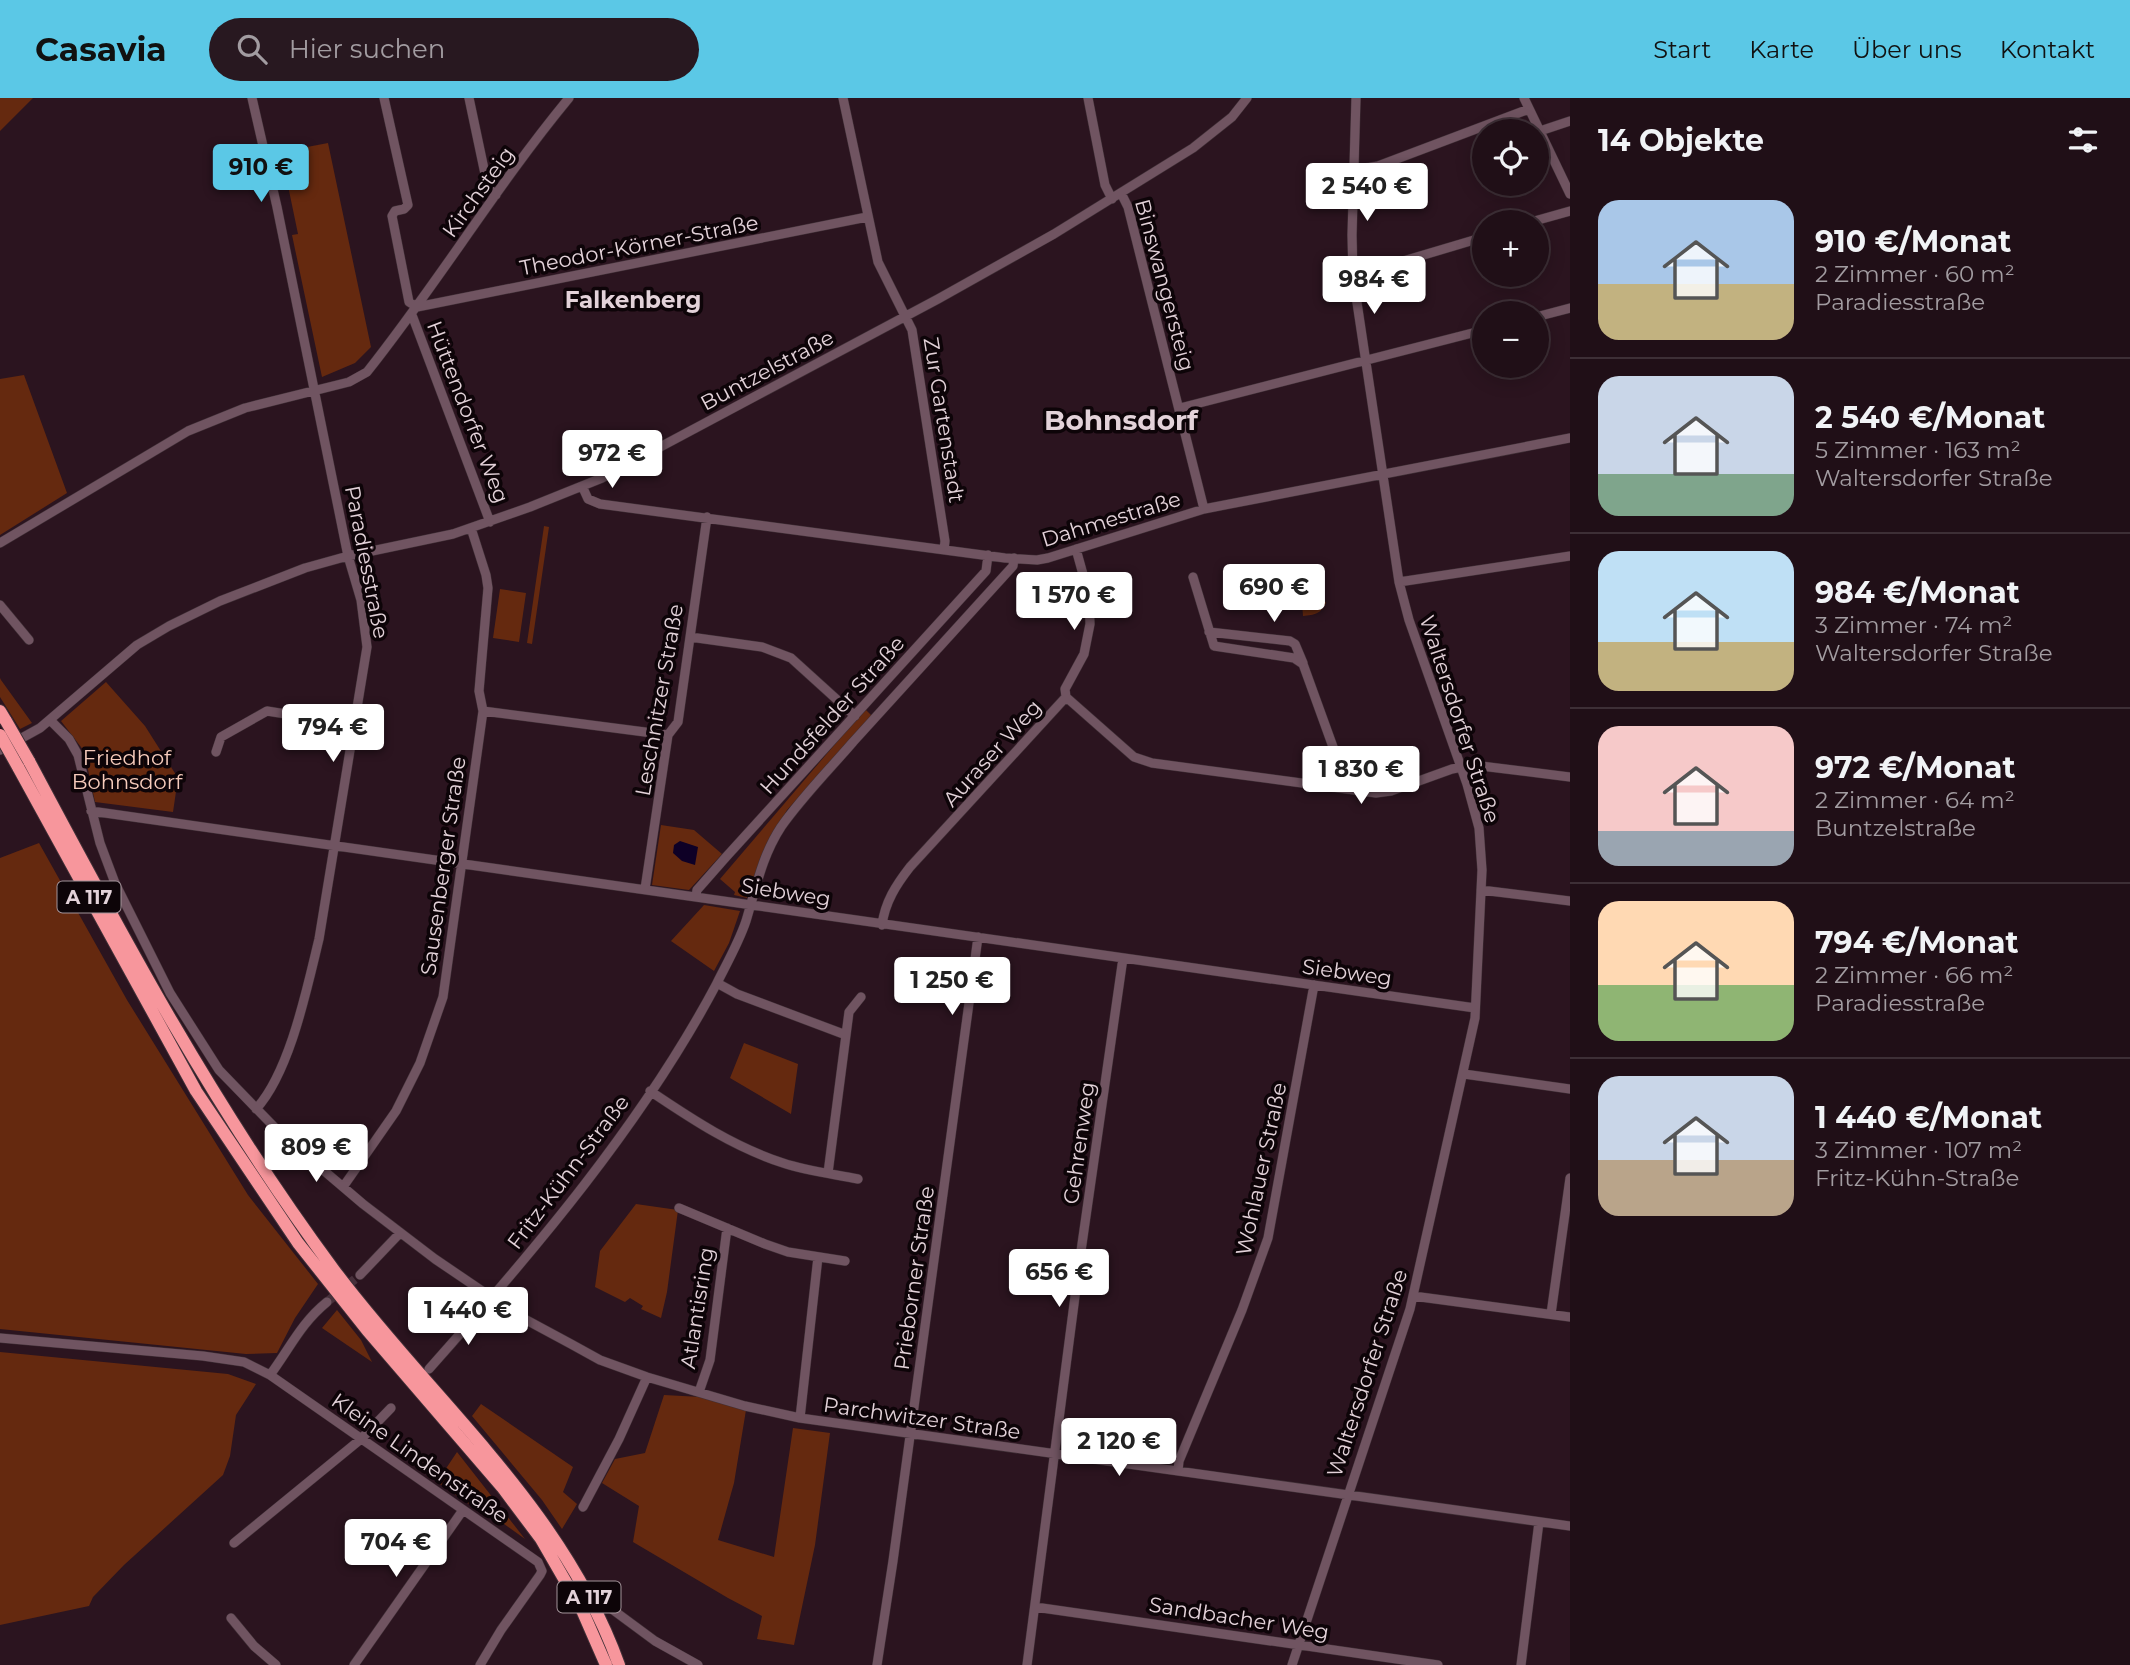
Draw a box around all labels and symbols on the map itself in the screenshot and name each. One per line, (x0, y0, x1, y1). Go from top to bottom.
street label: Kirchsteig (437, 142, 519, 242)
pin: 910 € (212, 144, 310, 204)
pin: 2 540 € (1302, 164, 1432, 223)
street label: Binswangersteig (1130, 196, 1200, 374)
street label: Theodor-Körner-Straße (518, 210, 760, 280)
pin: 984 € (1325, 256, 1423, 316)
district label: Falkenberg (565, 286, 701, 314)
street label: Hüttendorfer Weg (422, 317, 514, 507)
street label: Buntzelstraße (696, 324, 838, 416)
street label: Zur Gartenstadt (919, 335, 969, 505)
district label: Bohnsdorf (1044, 403, 1199, 437)
pin: 972 € (563, 430, 661, 490)
street label: Paradiesstraße (340, 483, 394, 641)
street label: Dahmestraße (1038, 486, 1184, 552)
pin: 690 € (1225, 564, 1323, 624)
pin: 1 570 € (1009, 573, 1139, 632)
street label: Leschnitzer Straße (630, 602, 688, 798)
street label: Waltersdorfer Straße (1415, 612, 1505, 826)
street label: Hundsfelder Straße (754, 631, 910, 799)
street label: Auraser Weg (938, 694, 1046, 812)
pin: 794 € (284, 704, 382, 764)
park label: Friedhof Bohnsdorf (72, 745, 183, 794)
pin: 1 830 € (1296, 746, 1426, 806)
street label: Sausenberger Straße (415, 755, 471, 977)
street label: Siebweg (739, 873, 833, 911)
road number: A 117 (57, 882, 120, 912)
street label: Siebweg (1301, 953, 1393, 991)
pin: 1 250 € (887, 958, 1017, 1017)
street label: Gehrenweg (1058, 1080, 1100, 1206)
street label: Wohlauer Straße (1230, 1080, 1292, 1258)
street label: Fritz-Kühn-Straße (502, 1090, 634, 1254)
pin: 809 € (267, 1124, 365, 1184)
street label: Prieborner Straße (889, 1184, 939, 1372)
street label: Atlantisring (675, 1245, 719, 1371)
pin: 656 € (1010, 1250, 1108, 1309)
street label: Waltersdorfer Straße (1322, 1266, 1412, 1480)
pin: 1 440 € (403, 1288, 533, 1347)
street label: Kleine Lindenstraße (327, 1388, 513, 1528)
street label: Parchwitzer Straße (822, 1392, 1022, 1444)
pin: 2 120 € (1054, 1418, 1184, 1478)
pin: 704 € (347, 1520, 445, 1579)
road number: A 117 (558, 1582, 620, 1612)
street label: Sandbacher Weg (1147, 1591, 1331, 1645)

